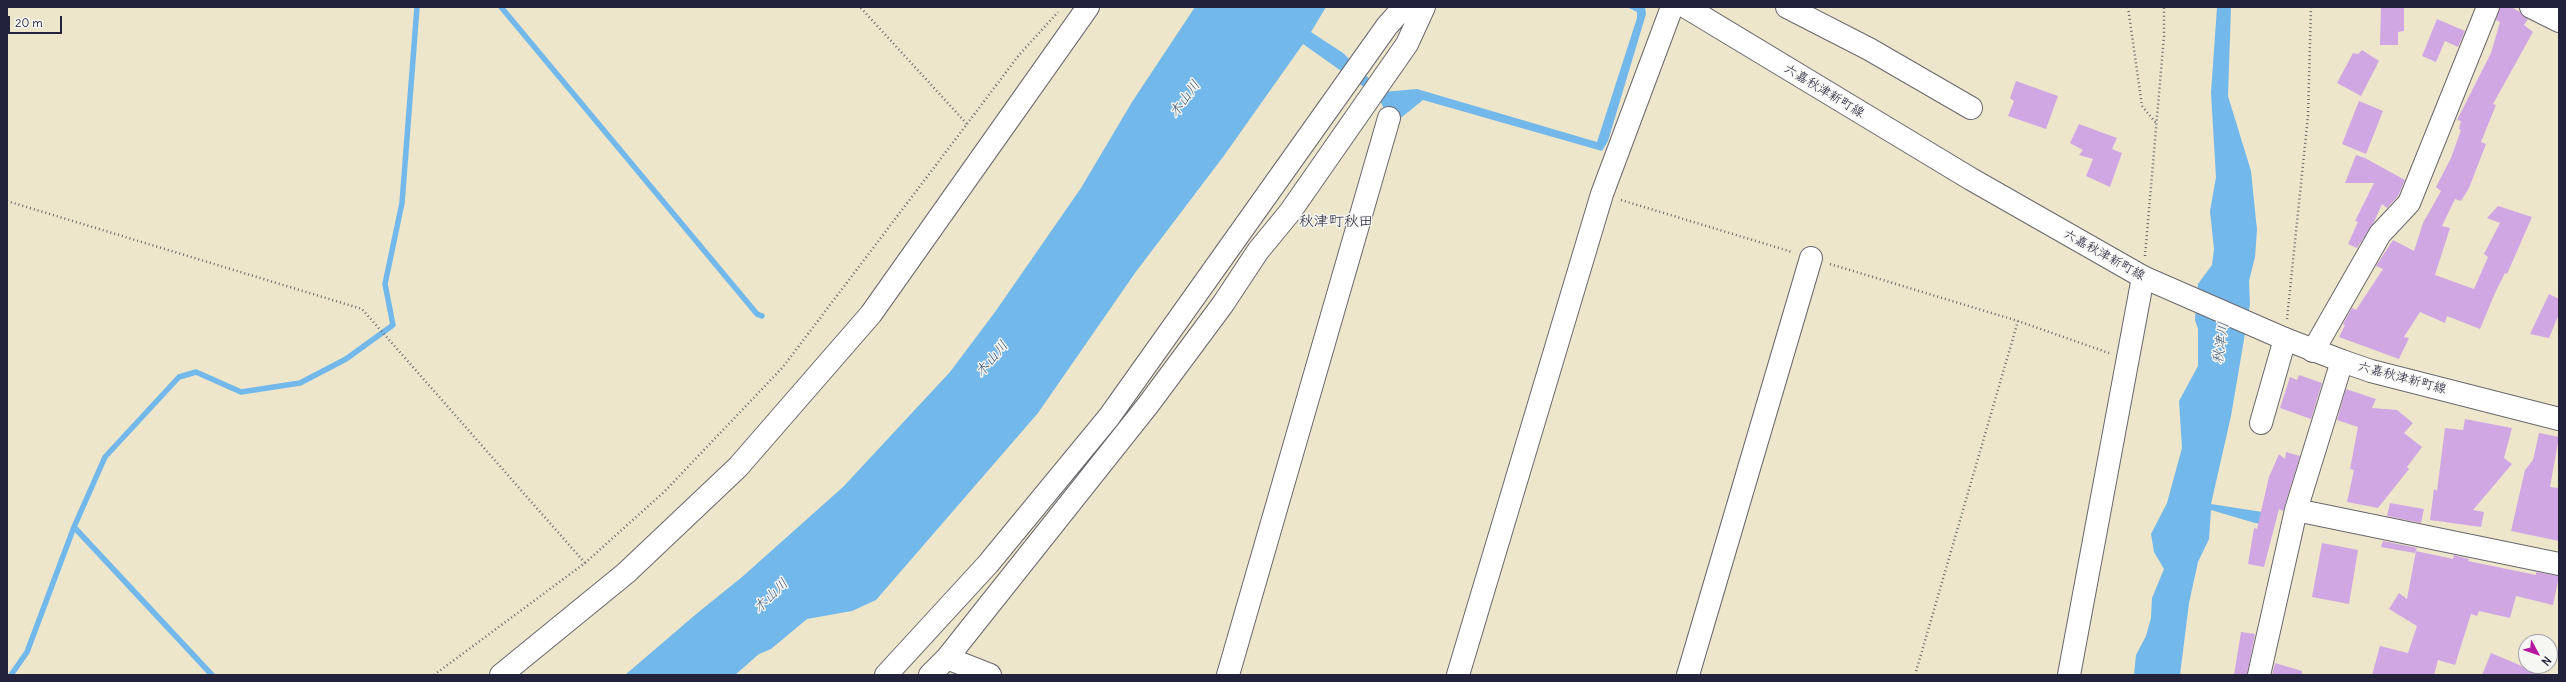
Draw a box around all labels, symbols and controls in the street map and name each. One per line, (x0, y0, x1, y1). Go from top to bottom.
scale bar (10, 8, 64, 34)
text: 20 m (15, 15, 43, 30)
street label: 六嘉秋津新町線 (1781, 61, 1867, 121)
water label: 木山川 (1166, 77, 1204, 121)
district label: 秋津町秋田 (1299, 213, 1373, 231)
street label: 六嘉秋津新町線 (2060, 226, 2148, 284)
water label: 秋津川 (2210, 321, 2232, 365)
water label: 木山川 (972, 338, 1012, 380)
street label: 六嘉秋津新町線 (2356, 359, 2448, 397)
water label: 木山川 (750, 575, 792, 617)
north arrow (2518, 634, 2558, 674)
text: N (2539, 654, 2554, 668)

